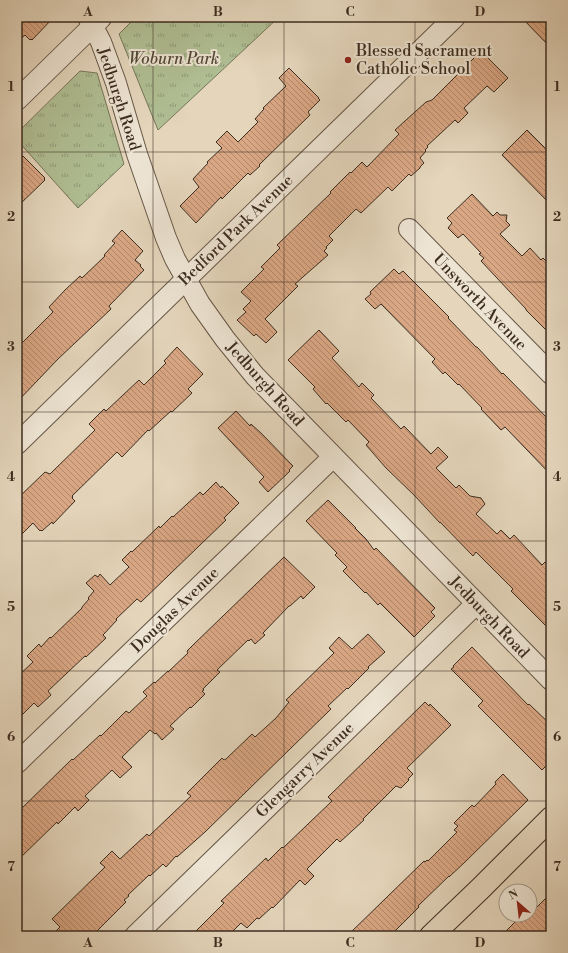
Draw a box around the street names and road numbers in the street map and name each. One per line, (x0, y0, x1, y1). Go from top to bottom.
street label: Jedburgh Road (93, 44, 145, 153)
street label: Bedford Park Avenue (174, 170, 297, 290)
street label: Unsworth Avenue (429, 249, 531, 355)
street label: Jedburgh Road (221, 337, 308, 431)
street label: Douglas Avenue (127, 563, 223, 657)
street label: Jedburgh Road (444, 571, 533, 663)
street label: Glengarry Avenue (252, 718, 358, 822)

